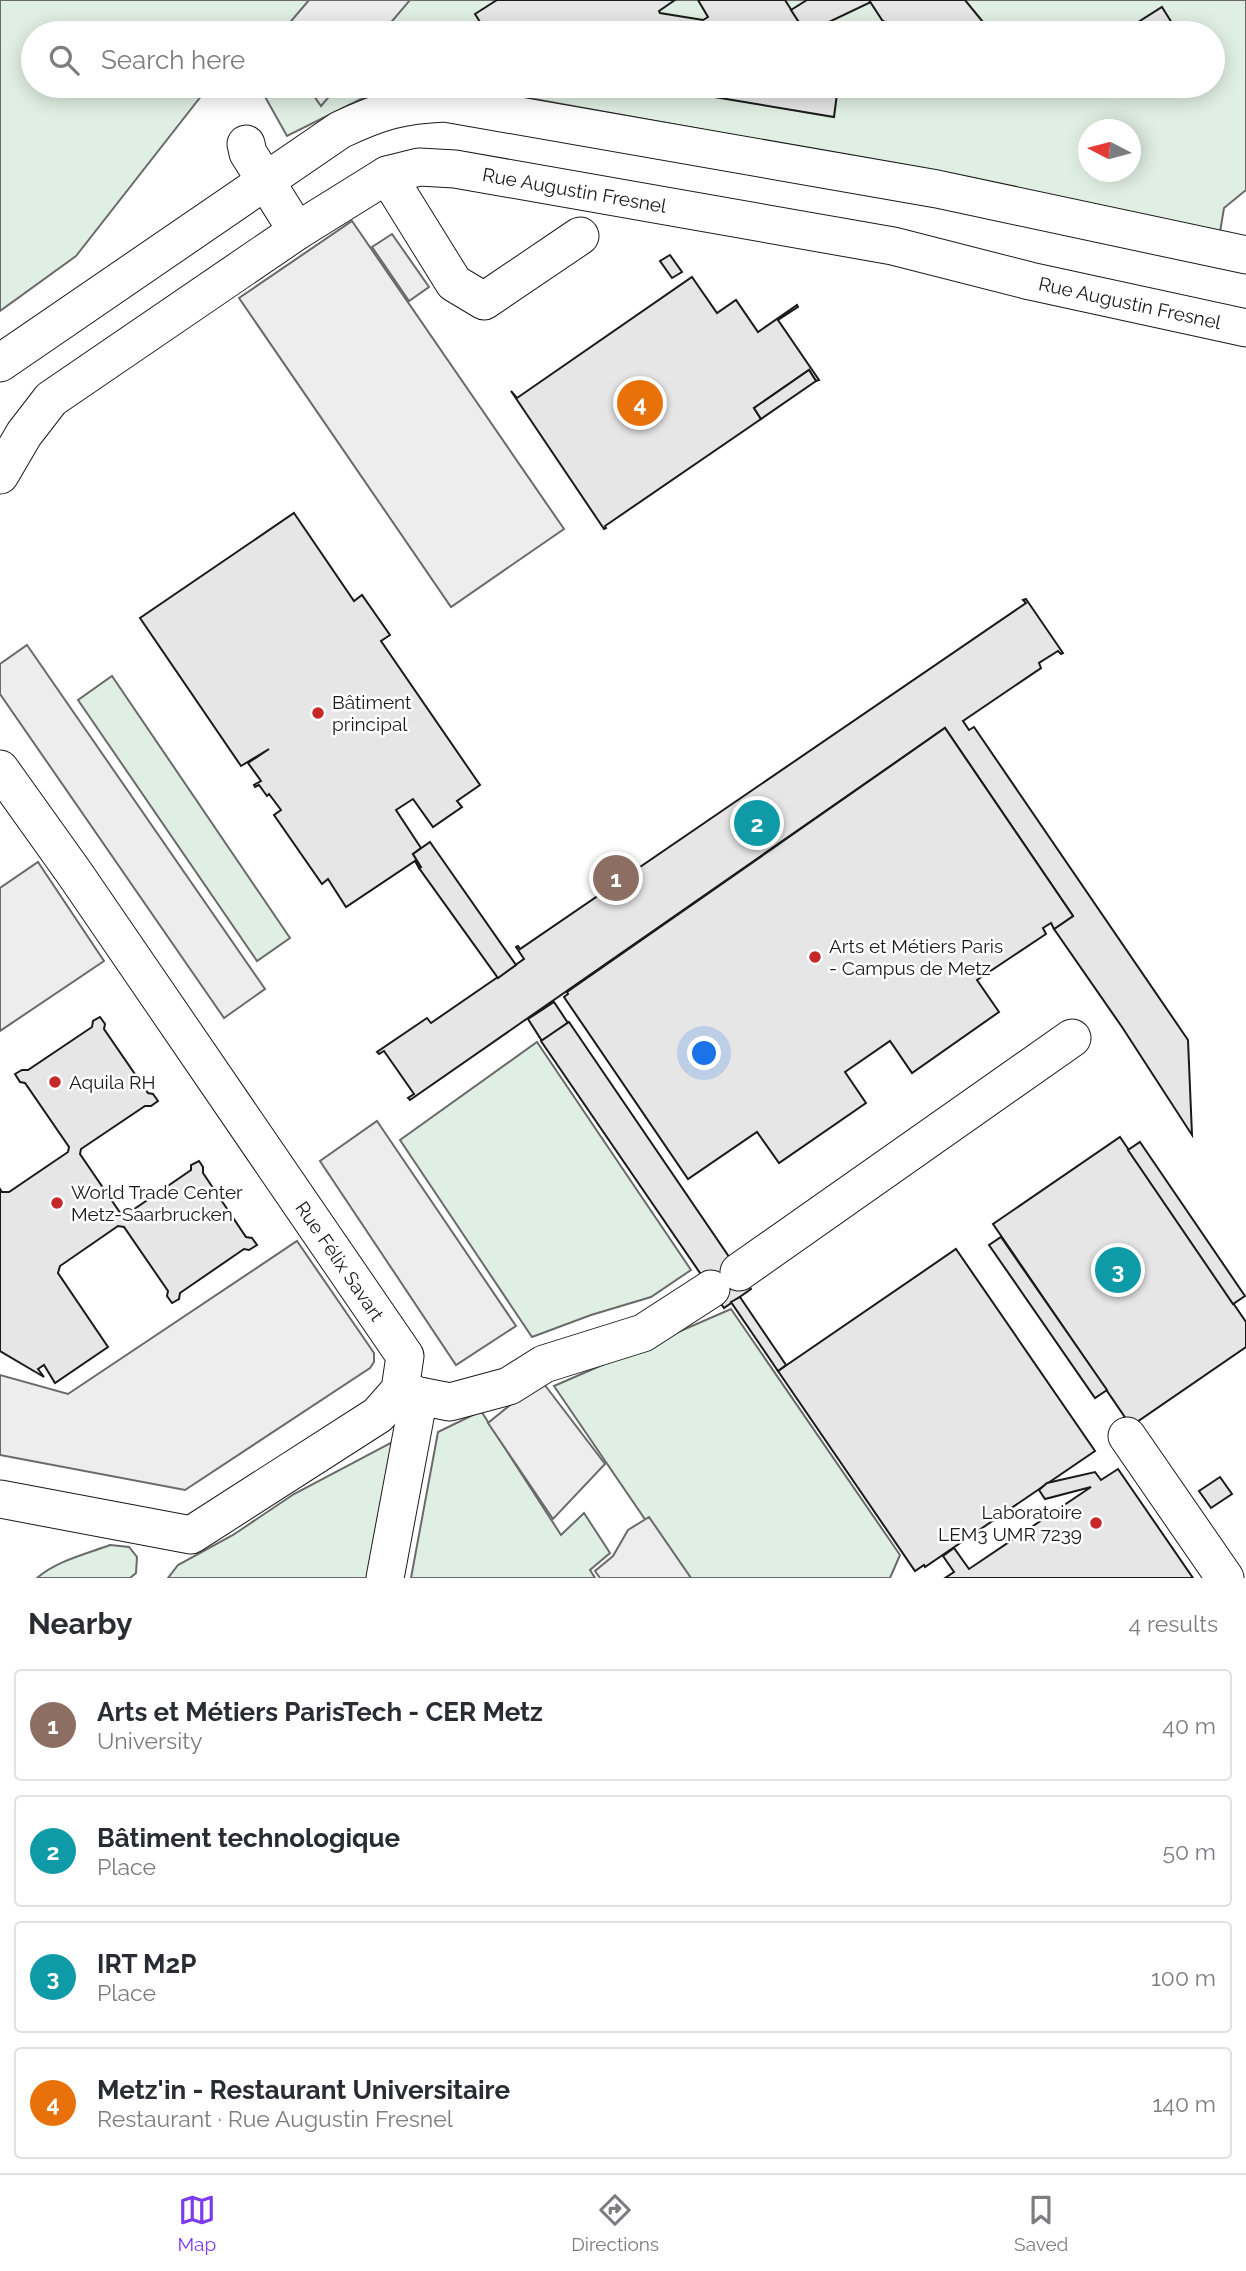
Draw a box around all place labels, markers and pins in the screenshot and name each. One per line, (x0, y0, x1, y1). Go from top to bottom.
pin: 4 (617, 377, 663, 429)
place label: Bâtiment principal (332, 691, 412, 735)
marker: Bâtiment principal (310, 705, 326, 721)
pin: 2 (734, 797, 780, 849)
pin: 1 (593, 852, 639, 904)
place label: Arts et Métiers Paris - Campus de Metz (829, 935, 1003, 979)
marker: Arts et Métiers Paris - Campus de Metz (807, 949, 823, 965)
place label: Aquila RH (69, 1071, 156, 1093)
marker: Aquila RH (47, 1074, 63, 1090)
place label: World Trade Center Metz-Saarbrucken (71, 1181, 243, 1225)
marker: World Trade Center Metz-Saarbrucken (49, 1195, 65, 1211)
pin: 3 (1095, 1244, 1141, 1296)
place label: Laboratoire LEM3 UMR 7239 (938, 1501, 1082, 1545)
marker: Laboratoire LEM3 UMR 7239 (1088, 1515, 1104, 1531)

